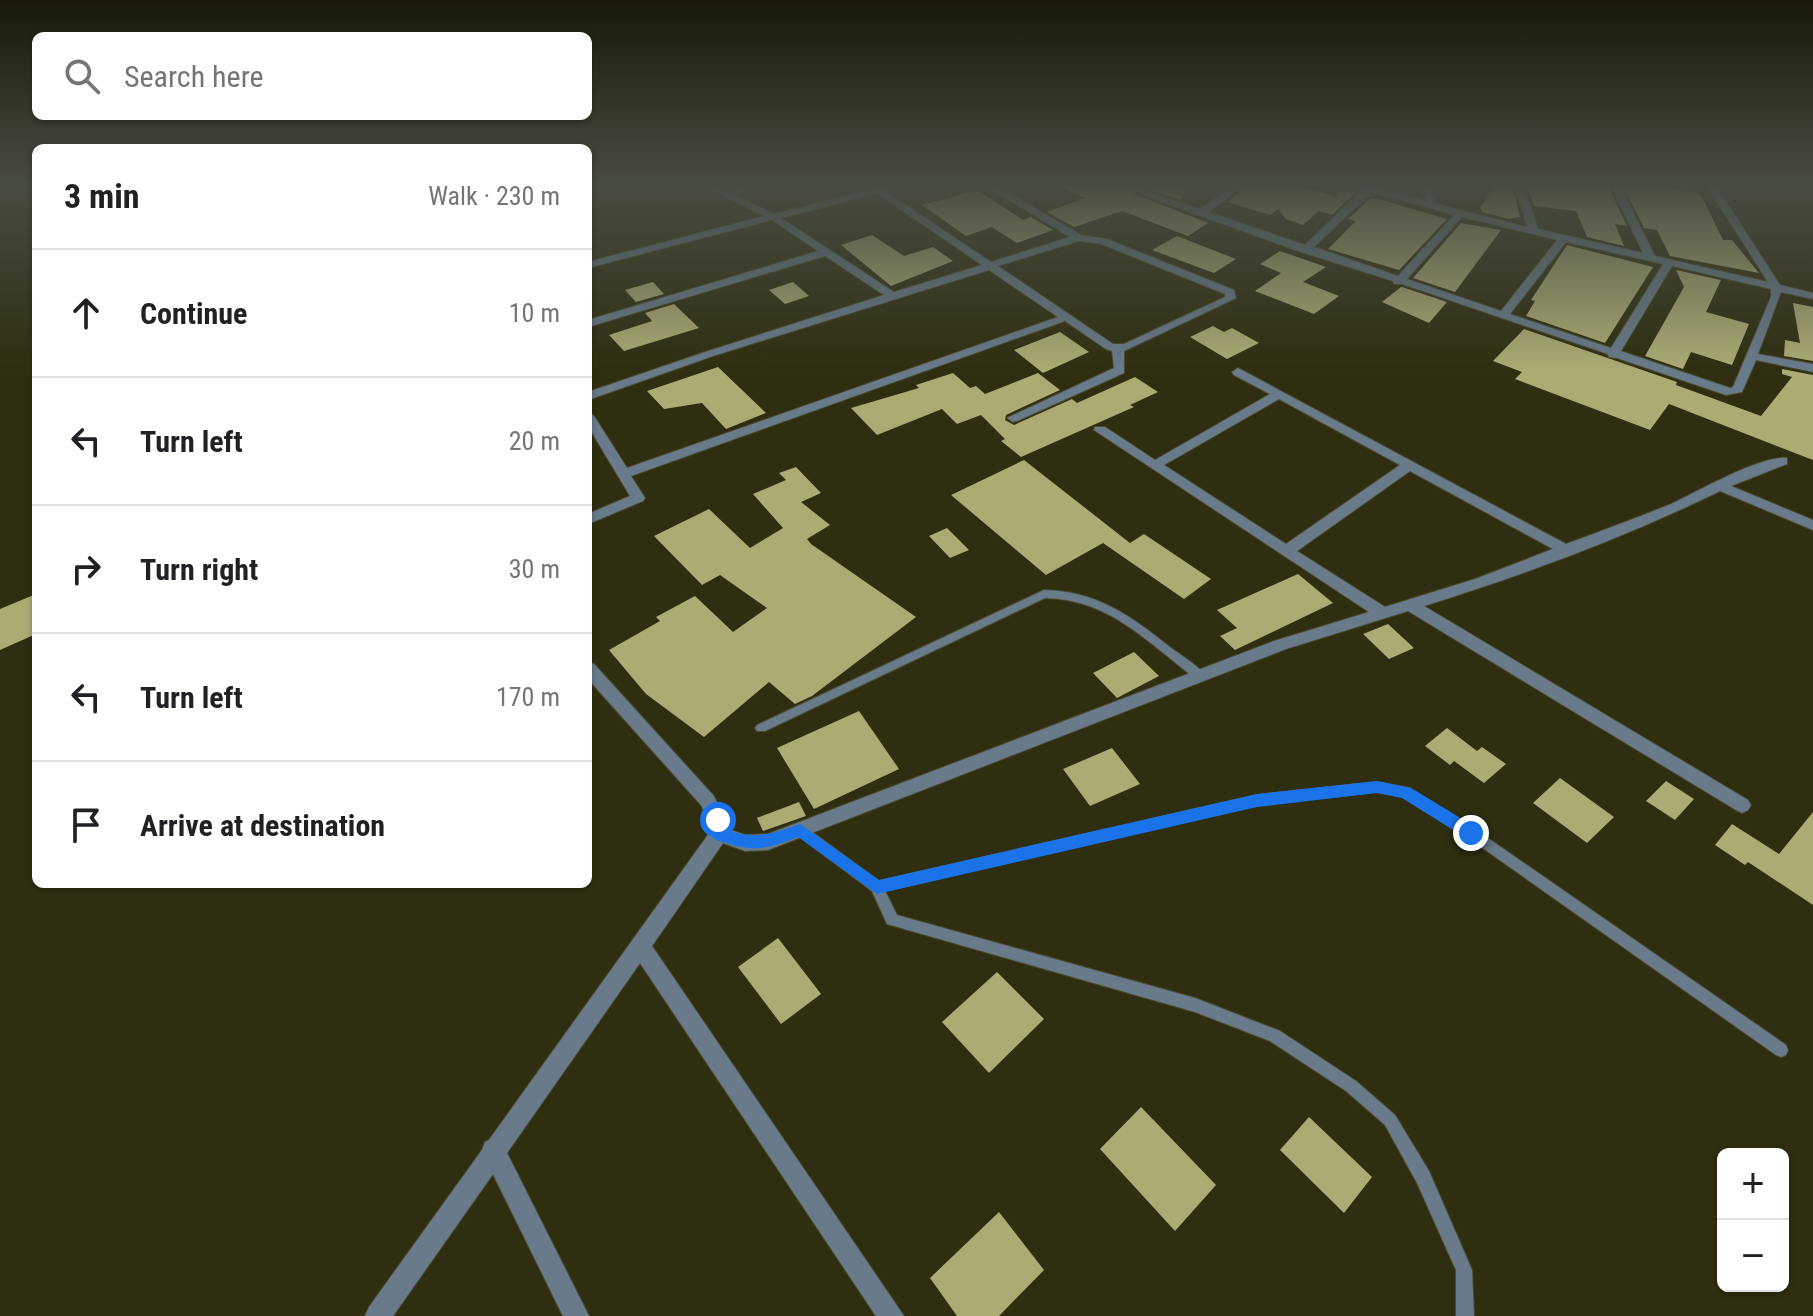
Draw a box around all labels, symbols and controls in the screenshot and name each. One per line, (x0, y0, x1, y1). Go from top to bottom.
search box (32, 32, 592, 120)
icon: search (60, 54, 104, 98)
text: Search here (124, 59, 264, 94)
text: 3 min (64, 176, 140, 216)
text: Walk · 230 m (428, 181, 560, 211)
icon: ahead (64, 291, 108, 335)
text: Continue (140, 296, 247, 331)
text: 10 m (509, 298, 560, 328)
icon: left (64, 419, 108, 463)
text: Turn left (140, 424, 243, 459)
text: 20 m (509, 426, 560, 456)
icon: right (64, 547, 108, 591)
text: Turn right (140, 552, 258, 587)
text: 30 m (509, 554, 560, 584)
icon: left (64, 675, 108, 719)
text: Turn left (140, 680, 243, 715)
text: 170 m (496, 682, 560, 712)
route start (700, 802, 736, 838)
icon: arrive (64, 803, 108, 847)
text: Arrive at destination (140, 808, 385, 843)
route end (1453, 815, 1489, 851)
map controls (1717, 1148, 1789, 1292)
button: + (1717, 1148, 1789, 1220)
button: − (1717, 1220, 1789, 1292)

